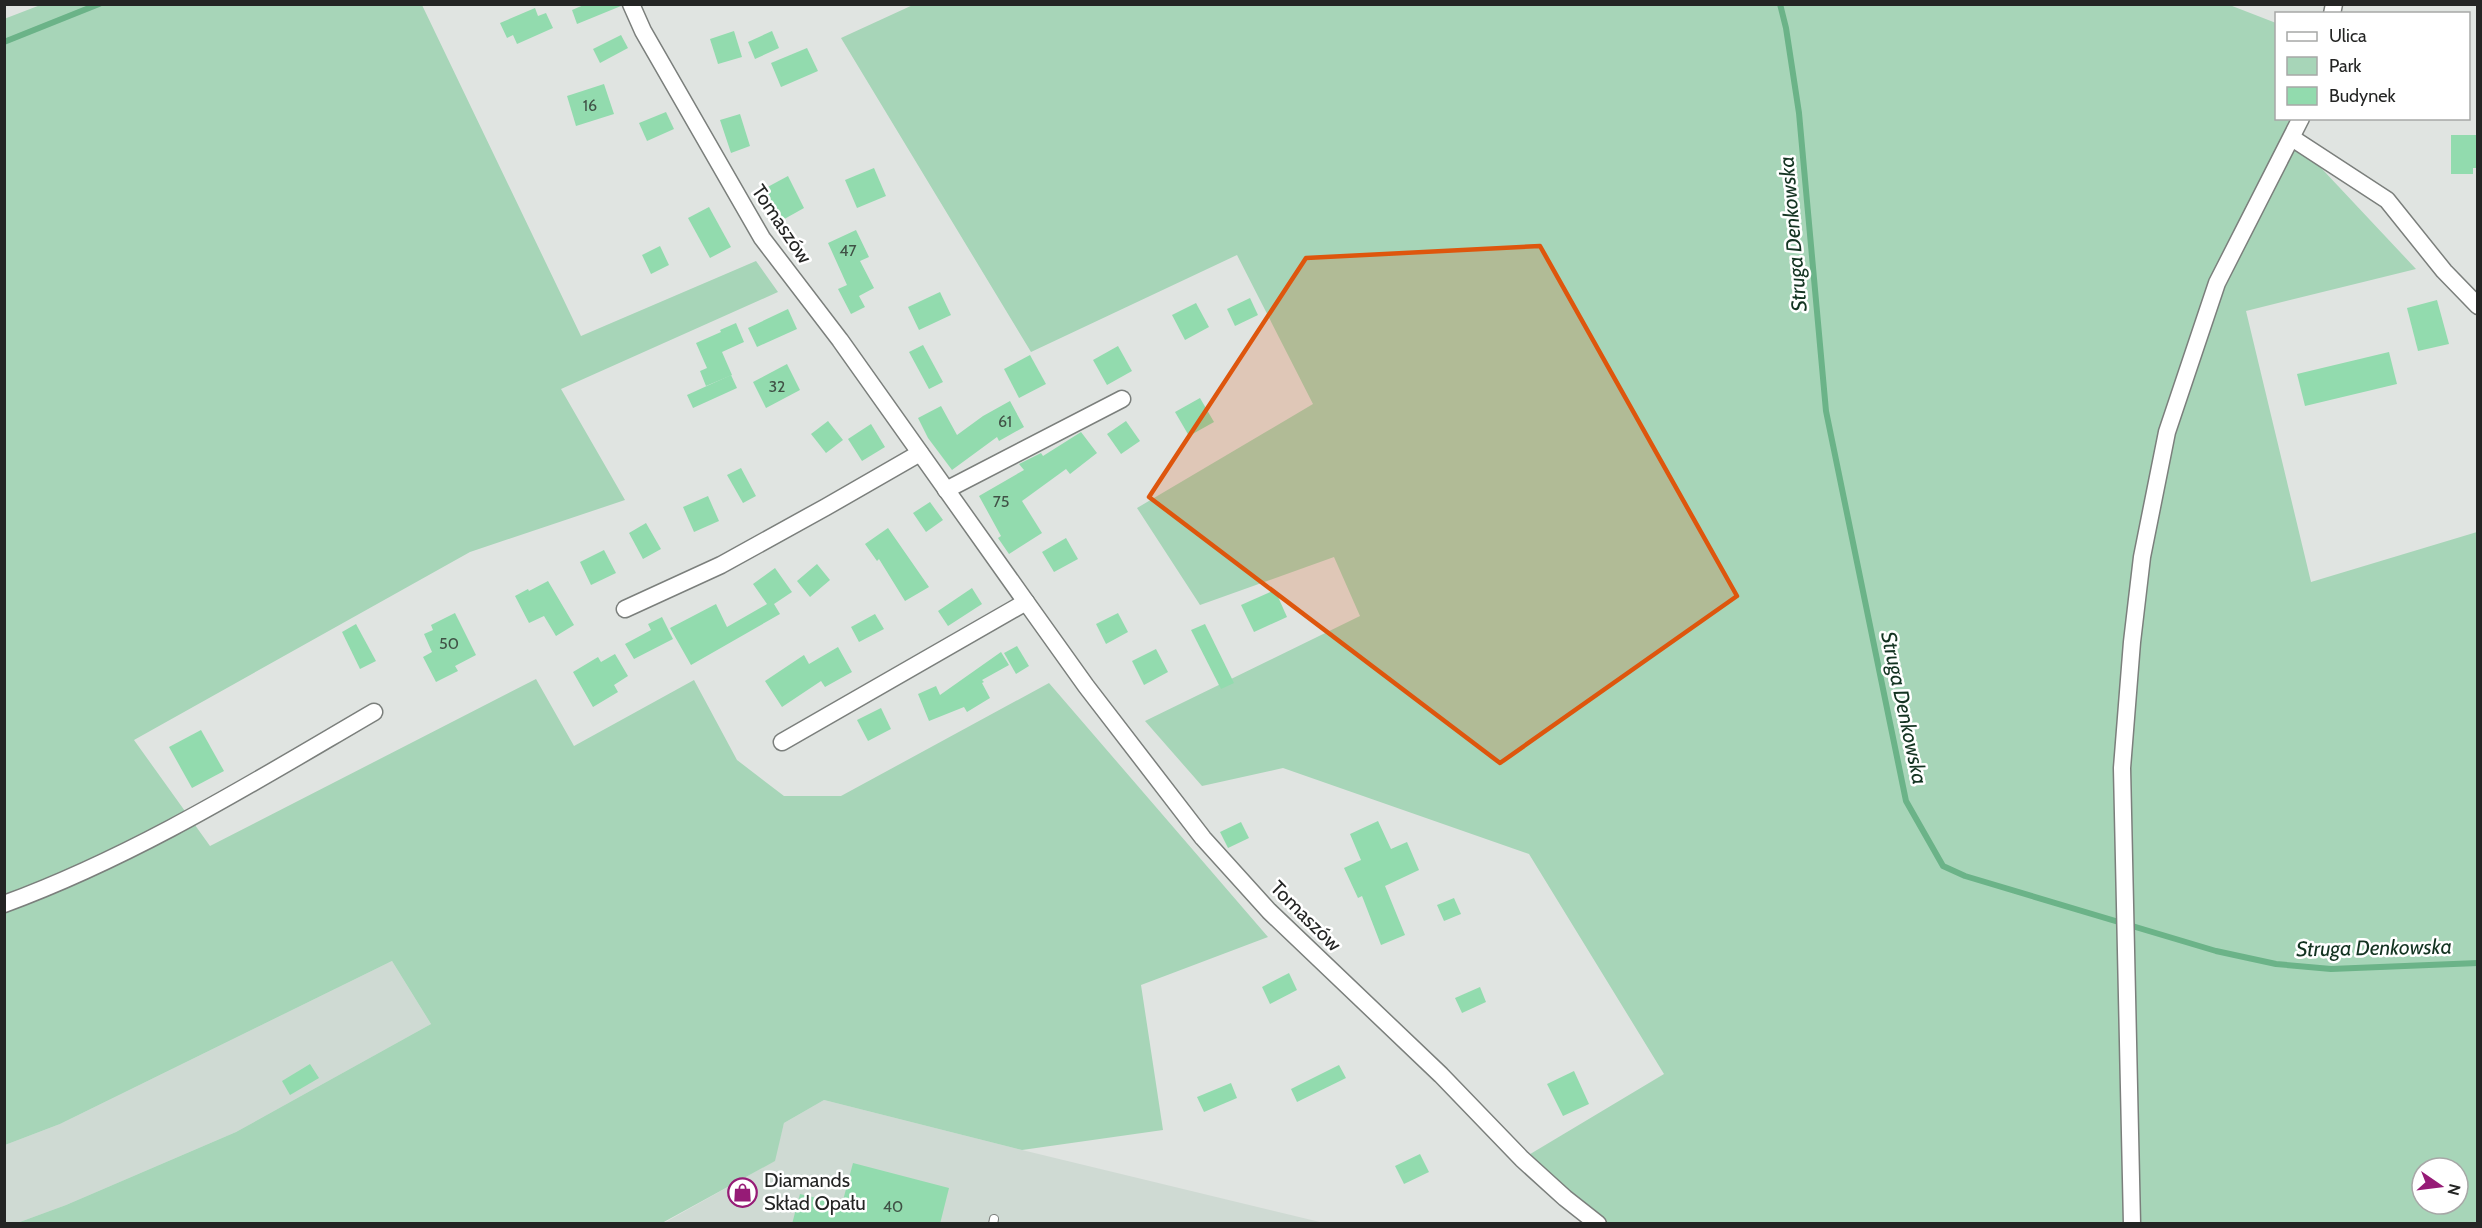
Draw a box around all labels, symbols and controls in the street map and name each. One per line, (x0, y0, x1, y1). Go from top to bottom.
legend (2275, 12, 2470, 120)
text: Ulica (2329, 25, 2367, 47)
text: Park (2329, 55, 2362, 77)
text: Budynek (2329, 85, 2396, 107)
house number: 16 (583, 96, 597, 115)
water label: Struga Denkowska (1773, 155, 1812, 313)
street label: Tomaszów (747, 180, 817, 268)
house number: 47 (839, 241, 857, 260)
house number: 32 (768, 377, 786, 396)
house number: 61 (998, 412, 1012, 431)
house number: 75 (993, 492, 1009, 511)
water label: Struga Denkowska (1876, 629, 1933, 787)
house number: 50 (439, 634, 459, 653)
street label: Tomaszów (1266, 876, 1347, 957)
water label: Struga Denkowska (2296, 934, 2452, 961)
north arrow (2410, 1156, 2470, 1216)
place label: Diamands Skład Opału (764, 1168, 866, 1215)
shop icon: Diamands Skład Opału (727, 1176, 759, 1208)
text: N (2443, 1182, 2465, 1197)
house number: 40 (883, 1197, 903, 1216)

